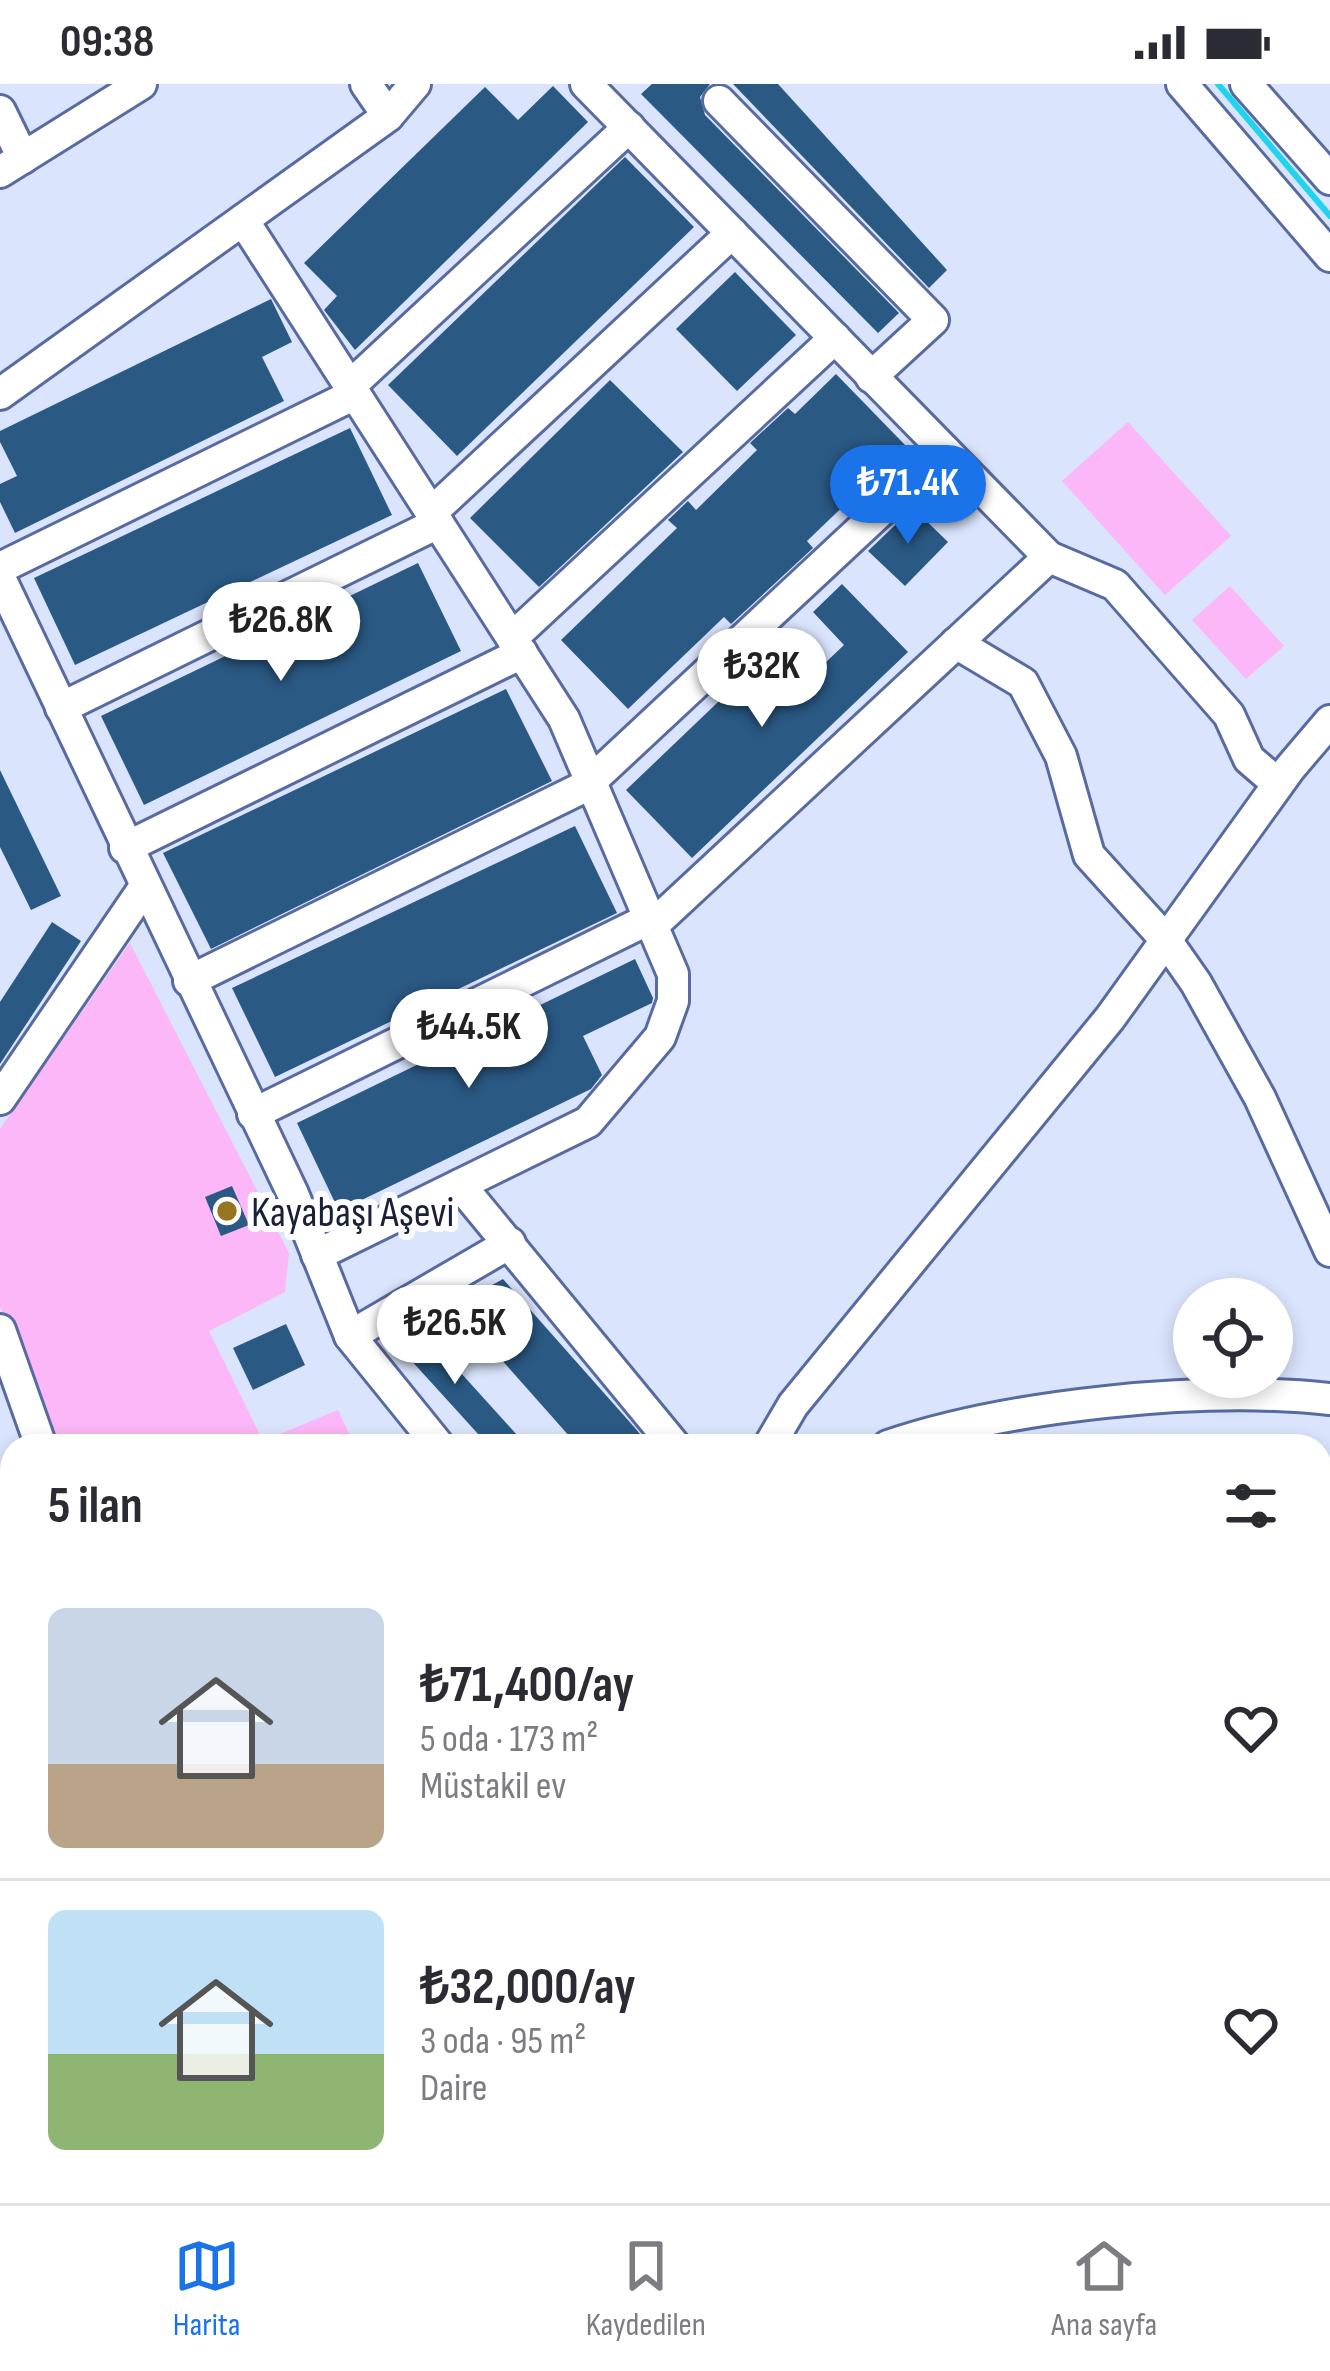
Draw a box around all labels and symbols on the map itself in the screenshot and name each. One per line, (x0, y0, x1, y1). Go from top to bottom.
pin: ₺71.4K (810, 445, 1006, 547)
pin: ₺26.8K (183, 582, 379, 684)
pin: ₺32K (691, 628, 833, 730)
pin: ₺44.5K (371, 989, 567, 1091)
place label: Kayabaşı Aşevi (251, 1188, 454, 1239)
marker: Kayabaşı Aşevi (214, 1198, 240, 1224)
pin: ₺26.5K (357, 1285, 553, 1387)

